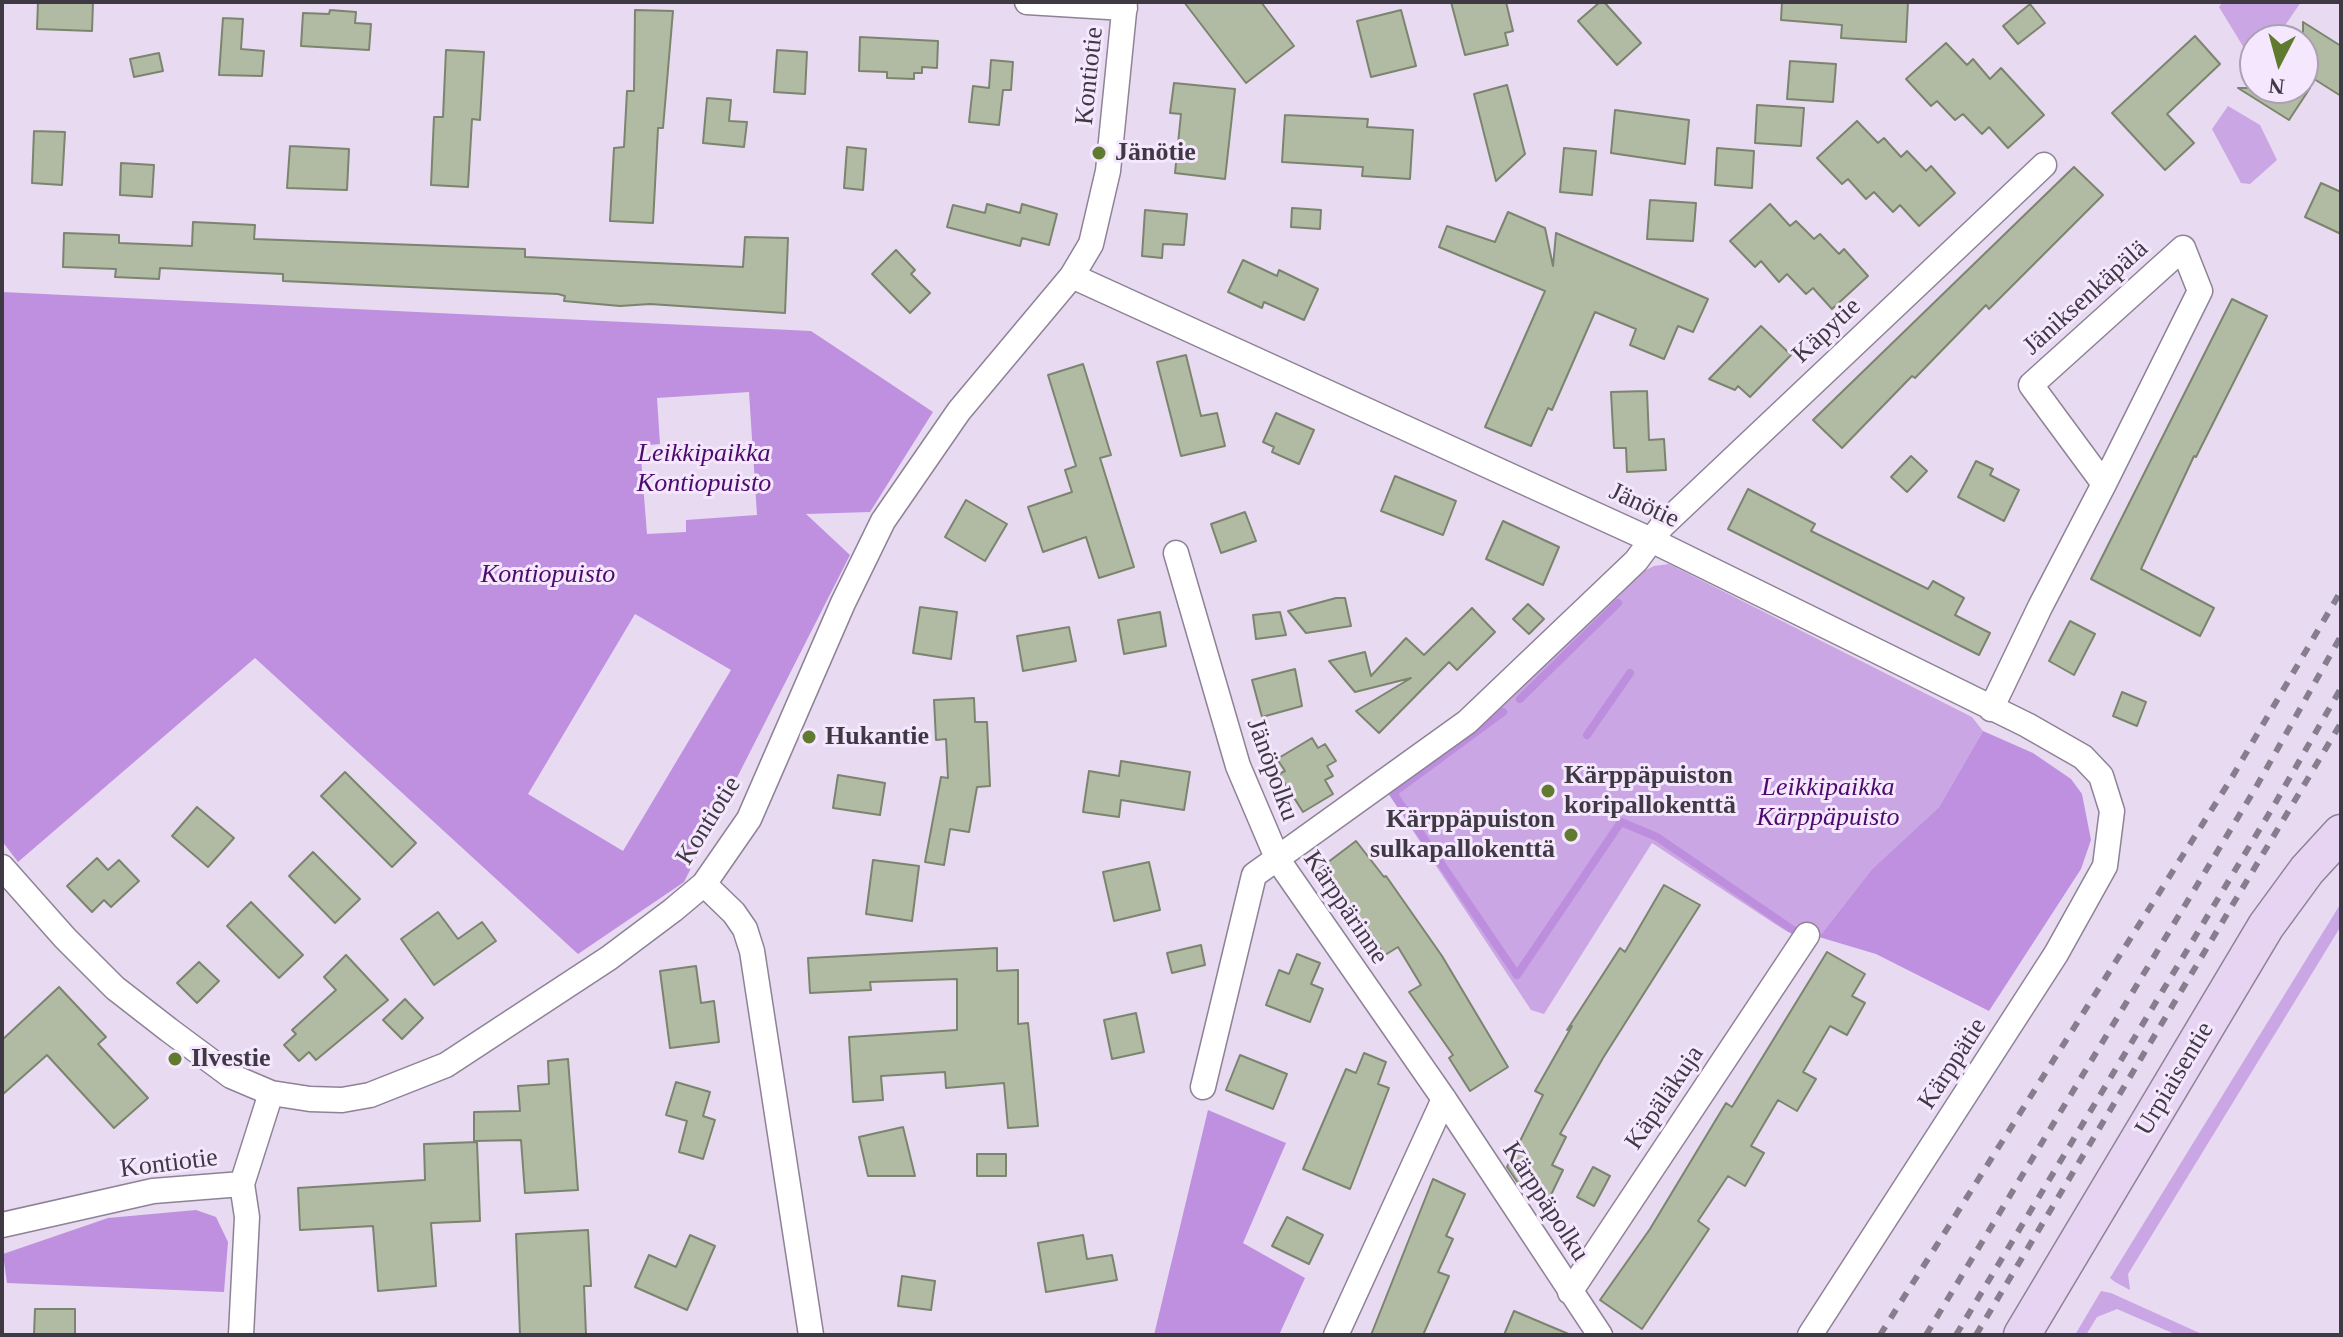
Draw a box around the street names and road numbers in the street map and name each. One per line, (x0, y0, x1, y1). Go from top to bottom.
street label: Kontiotie (1069, 26, 1111, 126)
street label: Jäniksenkäpälä (2017, 234, 2155, 362)
street label: Käpytie (1786, 292, 1868, 370)
street label: Jänötie (1604, 476, 1684, 536)
street label: Jänöpolku (1239, 714, 1305, 826)
street label: Kontiotie (670, 771, 748, 871)
street label: Kärppärinne (1296, 845, 1394, 971)
street label: Kärppätie (1912, 1013, 1994, 1115)
street label: Urpiaisentie (2129, 1017, 2221, 1141)
street label: Käpäläkuja (1619, 1040, 1711, 1156)
street label: Kärppäpolku (1495, 1137, 1595, 1267)
street label: Kontiotie (118, 1143, 220, 1185)

